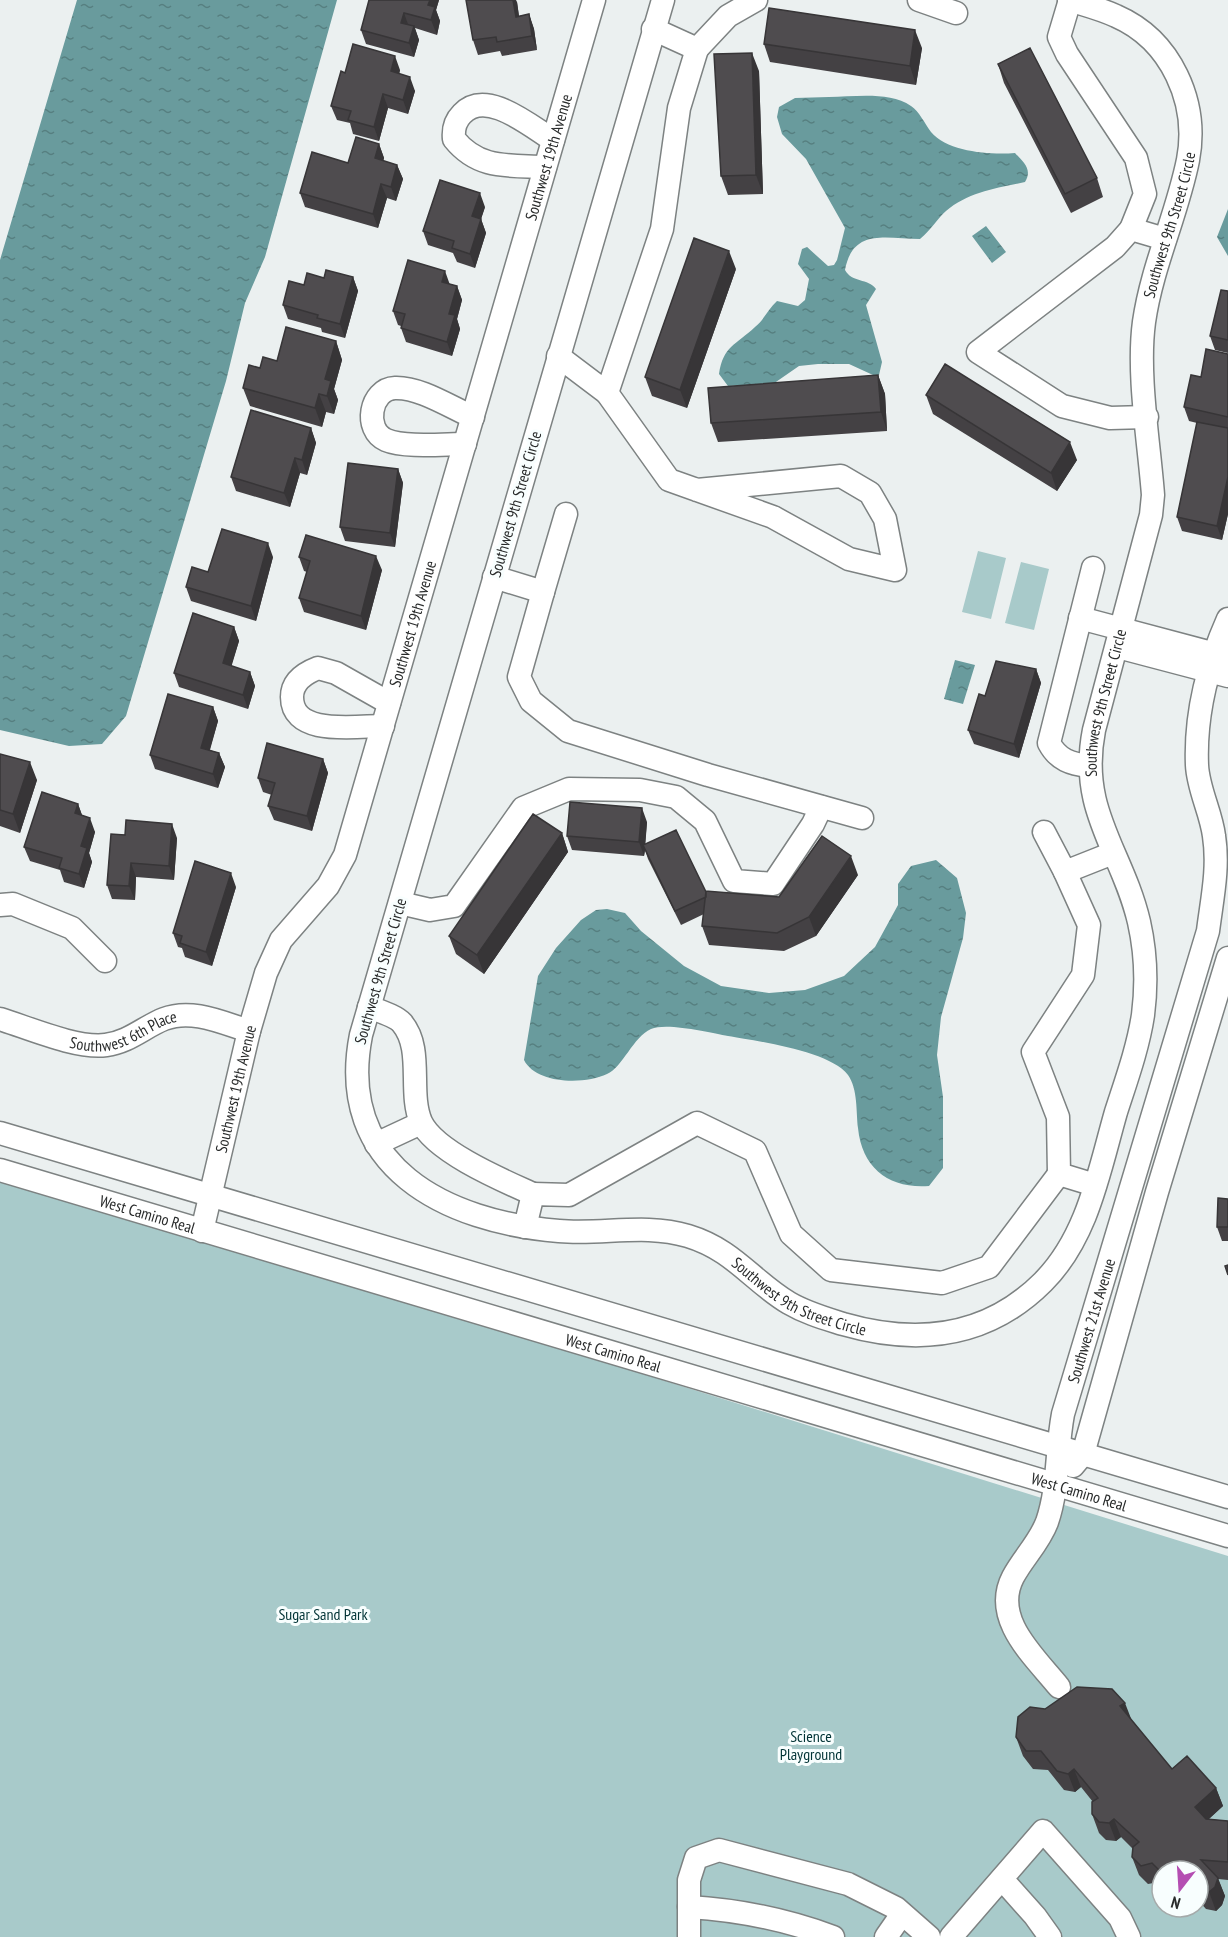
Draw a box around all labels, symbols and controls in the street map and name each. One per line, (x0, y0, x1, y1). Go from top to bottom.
street label: Southwest 19th Avenue (520, 92, 576, 223)
street label: Southwest 9th Street Circle (1139, 151, 1199, 300)
street label: Southwest 9th Street Circle (485, 429, 545, 579)
street label: Southwest 19th Avenue (384, 558, 440, 689)
street label: Southwest 9th Street Circle (1081, 627, 1130, 777)
street label: Southwest 9th Street Circle (350, 896, 410, 1046)
street label: Southwest 6th Place (68, 1006, 178, 1056)
street label: Southwest 19th Avenue (211, 1023, 260, 1155)
street label: West Camino Real (97, 1190, 198, 1238)
street label: Southwest 9th Street Circle (728, 1253, 868, 1340)
street label: Southwest 21st Avenue (1063, 1256, 1119, 1385)
street label: West Camino Real (563, 1329, 664, 1377)
street label: West Camino Real (1029, 1468, 1129, 1515)
park label: Sugar Sand Park (278, 1604, 368, 1624)
park label: Science Playground (780, 1726, 842, 1764)
north arrow (1150, 1859, 1210, 1919)
text: N (1169, 1893, 1183, 1914)

